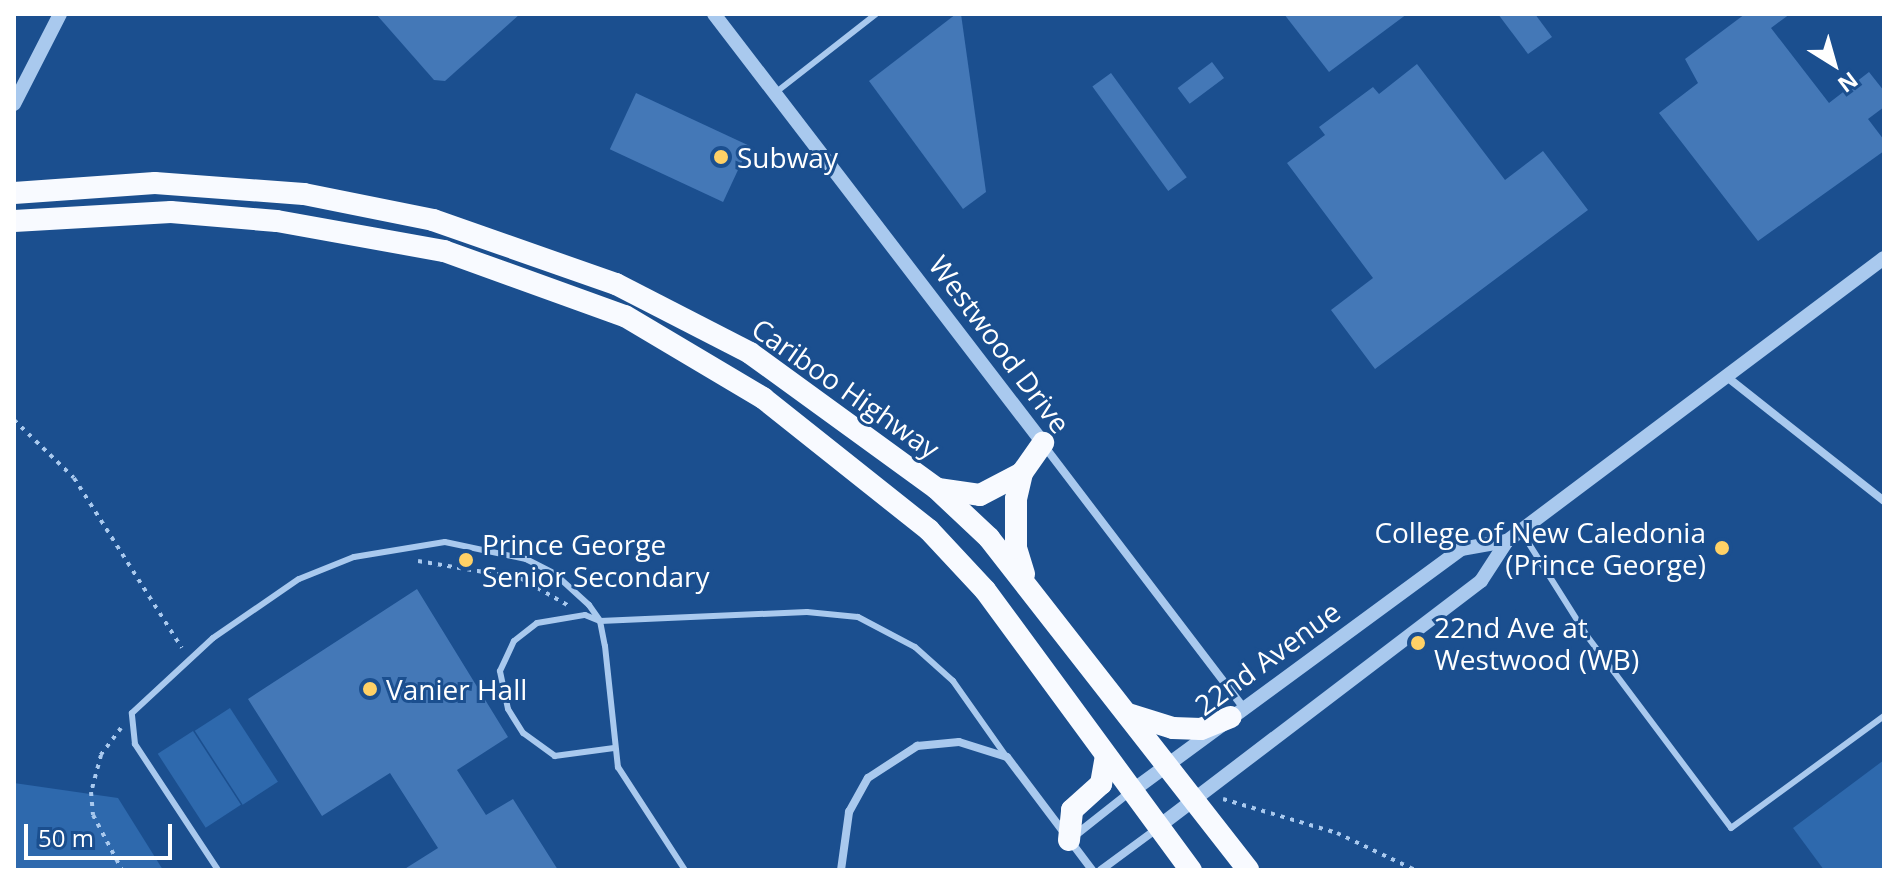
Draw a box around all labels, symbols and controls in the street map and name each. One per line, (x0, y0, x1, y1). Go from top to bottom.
north arrow (1794, 24, 1874, 104)
text: N (1832, 66, 1865, 101)
place label: Subway (737, 140, 838, 174)
marker: Subway (712, 148, 730, 166)
street label: Westwood Drive (922, 249, 1078, 439)
street label: Cariboo Highway (746, 311, 946, 465)
place label: College of New Caledonia (Prince George) (1374, 515, 1706, 581)
place label: Prince George Senior Secondary (482, 527, 710, 593)
marker: College of New Caledonia (Prince George) (1713, 539, 1731, 557)
marker: Prince George Senior Secondary (457, 551, 475, 569)
street label: 22nd Avenue (1188, 594, 1346, 722)
place label: 22nd Ave at Westwood (WB) (1434, 610, 1639, 676)
marker: 22nd Ave at Westwood (WB) (1409, 634, 1427, 652)
place label: Vanier Hall (386, 672, 527, 706)
marker: Vanier Hall (361, 680, 379, 698)
scale bar (28, 808, 176, 858)
text: 50 m (38, 821, 94, 854)

